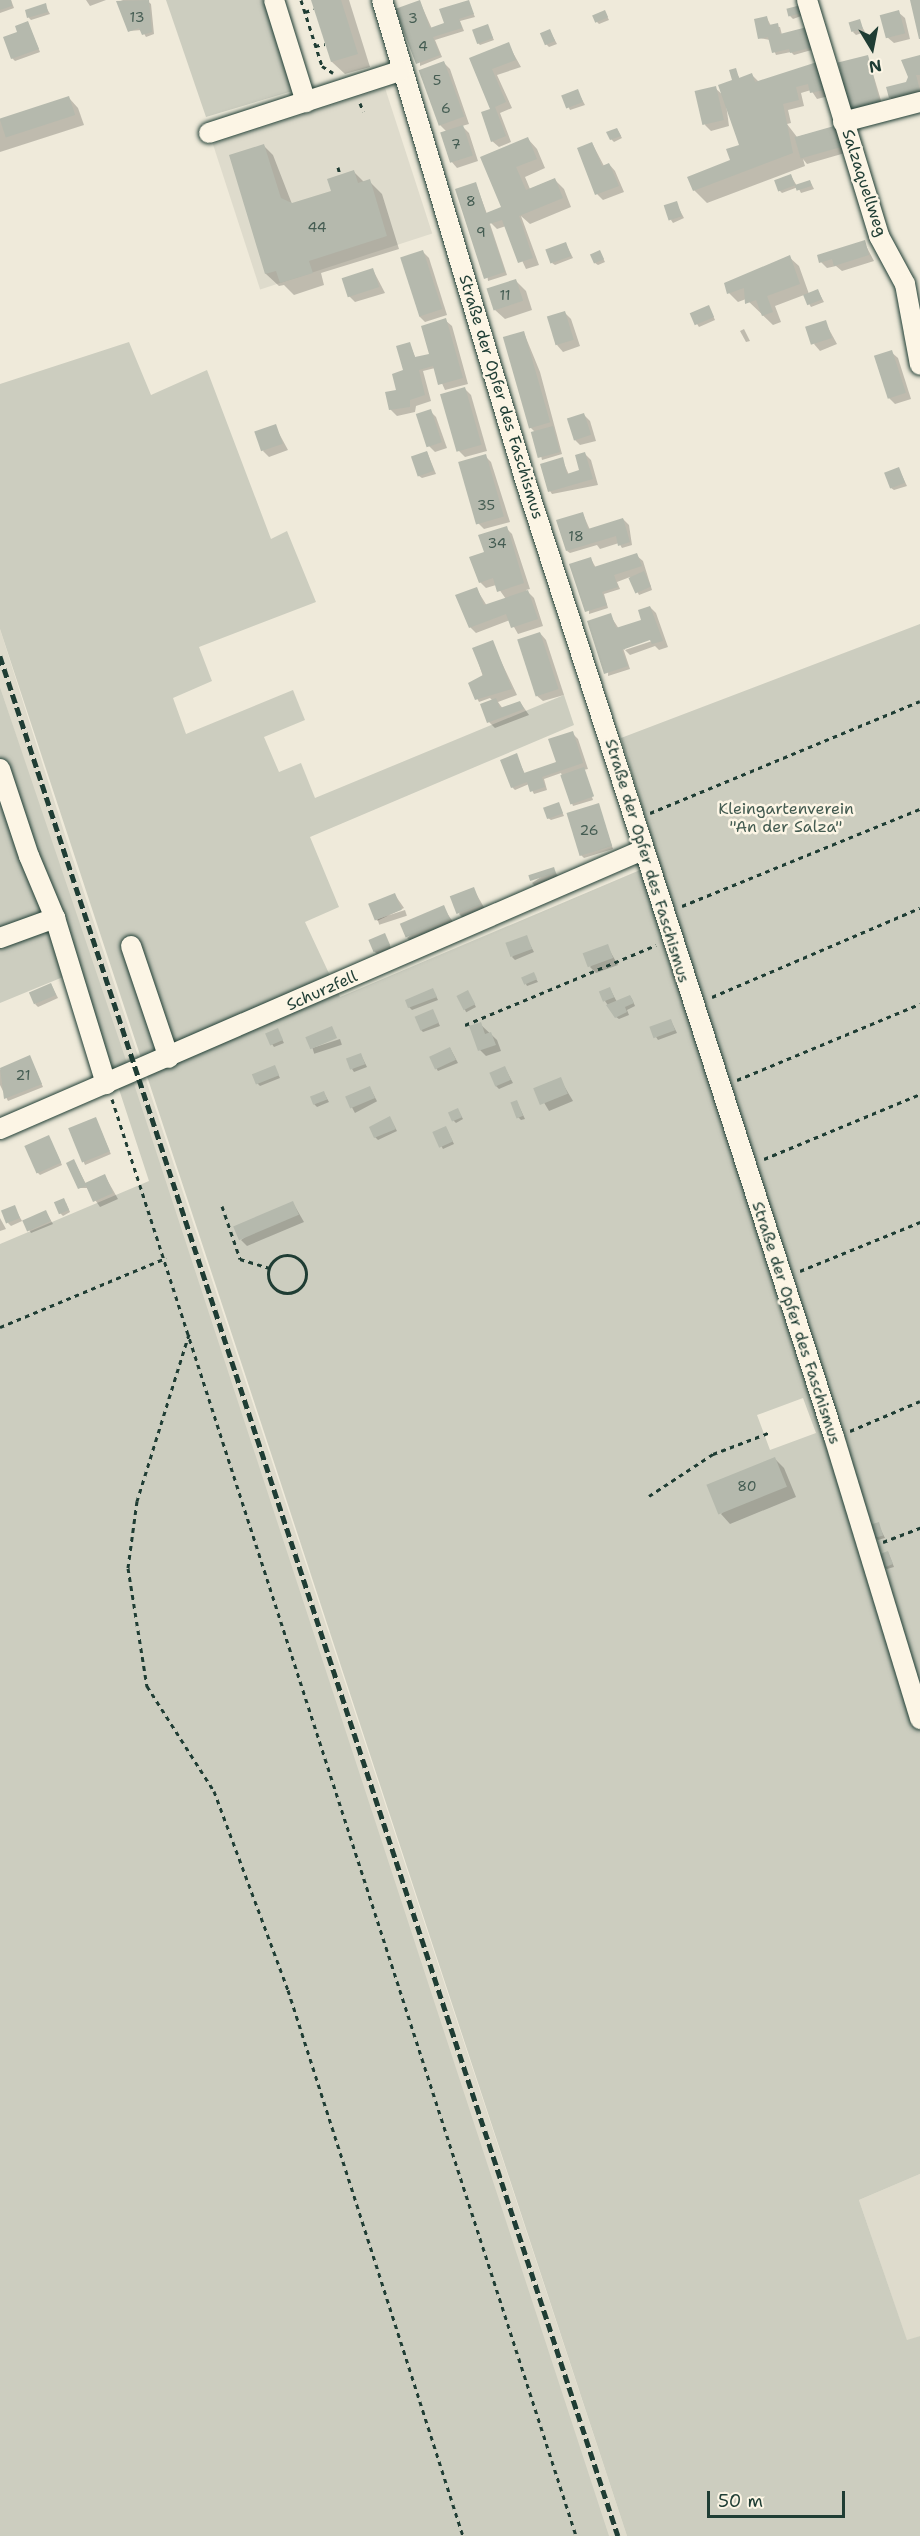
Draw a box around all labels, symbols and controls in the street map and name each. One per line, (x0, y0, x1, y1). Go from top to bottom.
house number: 13 (130, 9, 144, 25)
house number: 3 (408, 10, 418, 26)
north arrow (842, 18, 902, 78)
house number: 4 (418, 38, 428, 54)
text: N (867, 55, 883, 78)
house number: 5 (433, 72, 441, 88)
house number: 6 (441, 100, 451, 116)
street label: Salzaquellweg (838, 127, 890, 239)
house number: 7 (451, 136, 461, 152)
house number: 8 (466, 193, 476, 209)
house number: 44 (307, 219, 327, 235)
house number: 9 (476, 224, 486, 240)
street label: Straße der Opfer des Faschismus (455, 273, 547, 521)
house number: 11 (499, 287, 511, 303)
house number: 35 (477, 497, 495, 513)
house number: 18 (568, 528, 584, 544)
house number: 34 (487, 535, 507, 551)
street label: Straße der Opfer des Faschismus (601, 737, 693, 985)
park label: Kleingartenverein "An der Salza" (718, 799, 854, 837)
house number: 26 (580, 822, 598, 838)
street label: Schurzfell (284, 967, 360, 1015)
house number: 21 (16, 1067, 30, 1083)
street label: Straße der Opfer des Faschismus (748, 1199, 844, 1447)
house number: 80 (737, 1478, 757, 1494)
scale bar (710, 2479, 848, 2517)
text: 50 m (718, 2489, 763, 2513)

